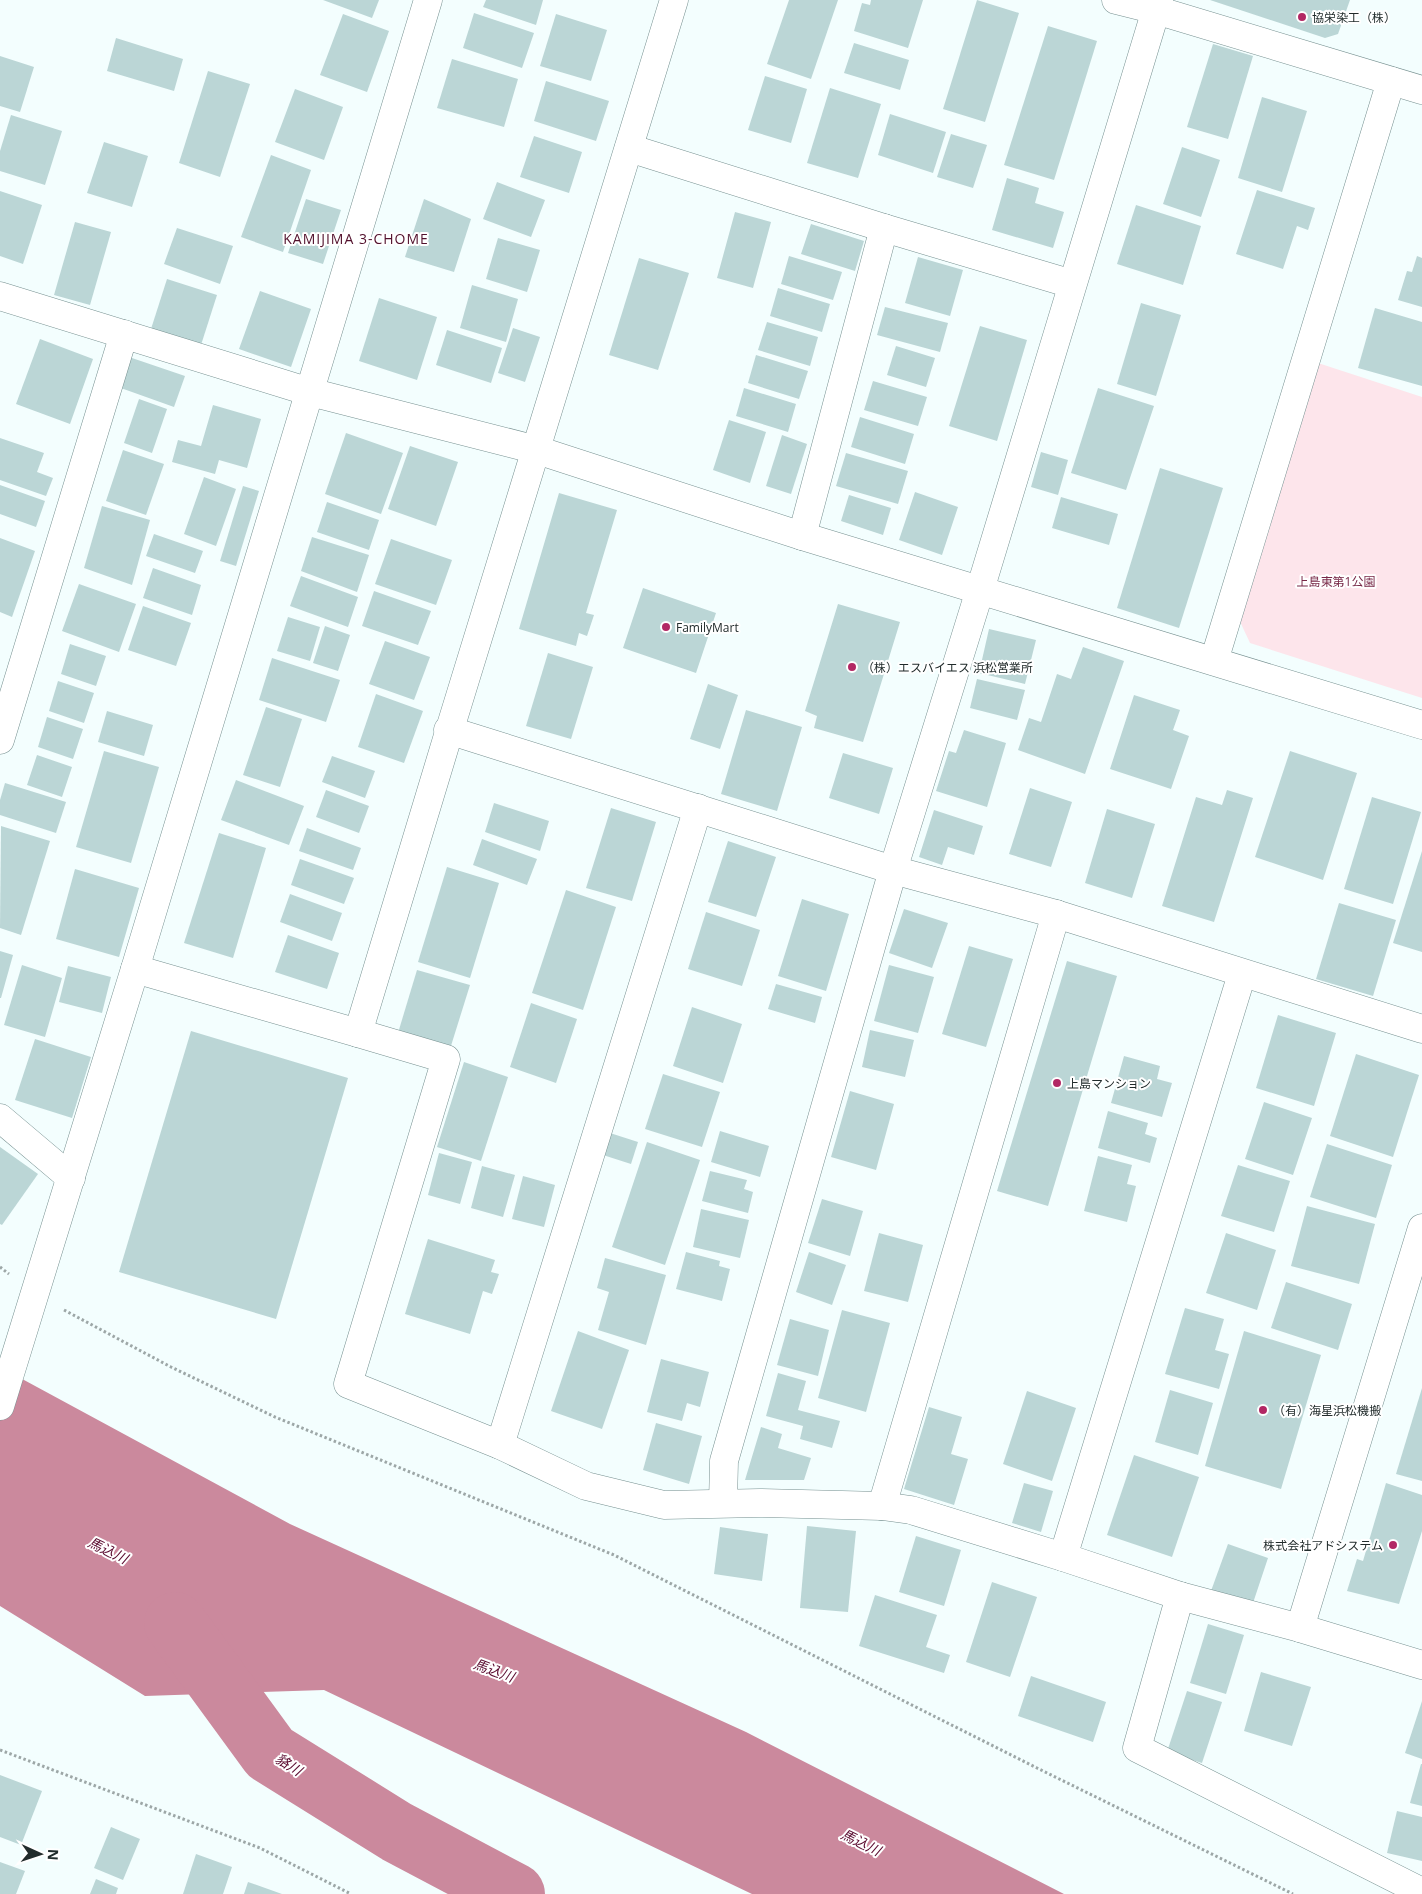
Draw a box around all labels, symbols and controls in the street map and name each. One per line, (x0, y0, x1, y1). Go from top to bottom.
place label: 協栄染工（株） (1312, 9, 1396, 26)
marker: 協栄染工（株） (1296, 11, 1308, 23)
district label: KAMIJIMA 3-CHOME (283, 229, 429, 248)
park label: 上島東第1公園 (1297, 573, 1375, 590)
place label: FamilyMart (676, 619, 739, 636)
marker: FamilyMart (660, 621, 672, 633)
place label: （株）エスバイエス 浜松営業所 (862, 659, 1033, 676)
marker: （株）エスバイエス 浜松営業所 (846, 661, 858, 673)
place label: 上島マンション (1067, 1075, 1151, 1092)
marker: 上島マンション (1051, 1077, 1063, 1089)
place label: （有）海星浜松機搬 (1273, 1402, 1381, 1419)
marker: （有）海星浜松機搬 (1257, 1404, 1269, 1416)
water label: 馬込川 (85, 1532, 133, 1569)
place label: 株式会社アドシステム (1263, 1537, 1383, 1554)
marker: 株式会社アドシステム (1387, 1539, 1399, 1551)
water label: 馬込川 (471, 1654, 519, 1687)
water label: 貉川 (272, 1749, 308, 1781)
water label: 馬込川 (838, 1824, 886, 1861)
north arrow (15, 1829, 65, 1879)
text: N (44, 1849, 63, 1861)

